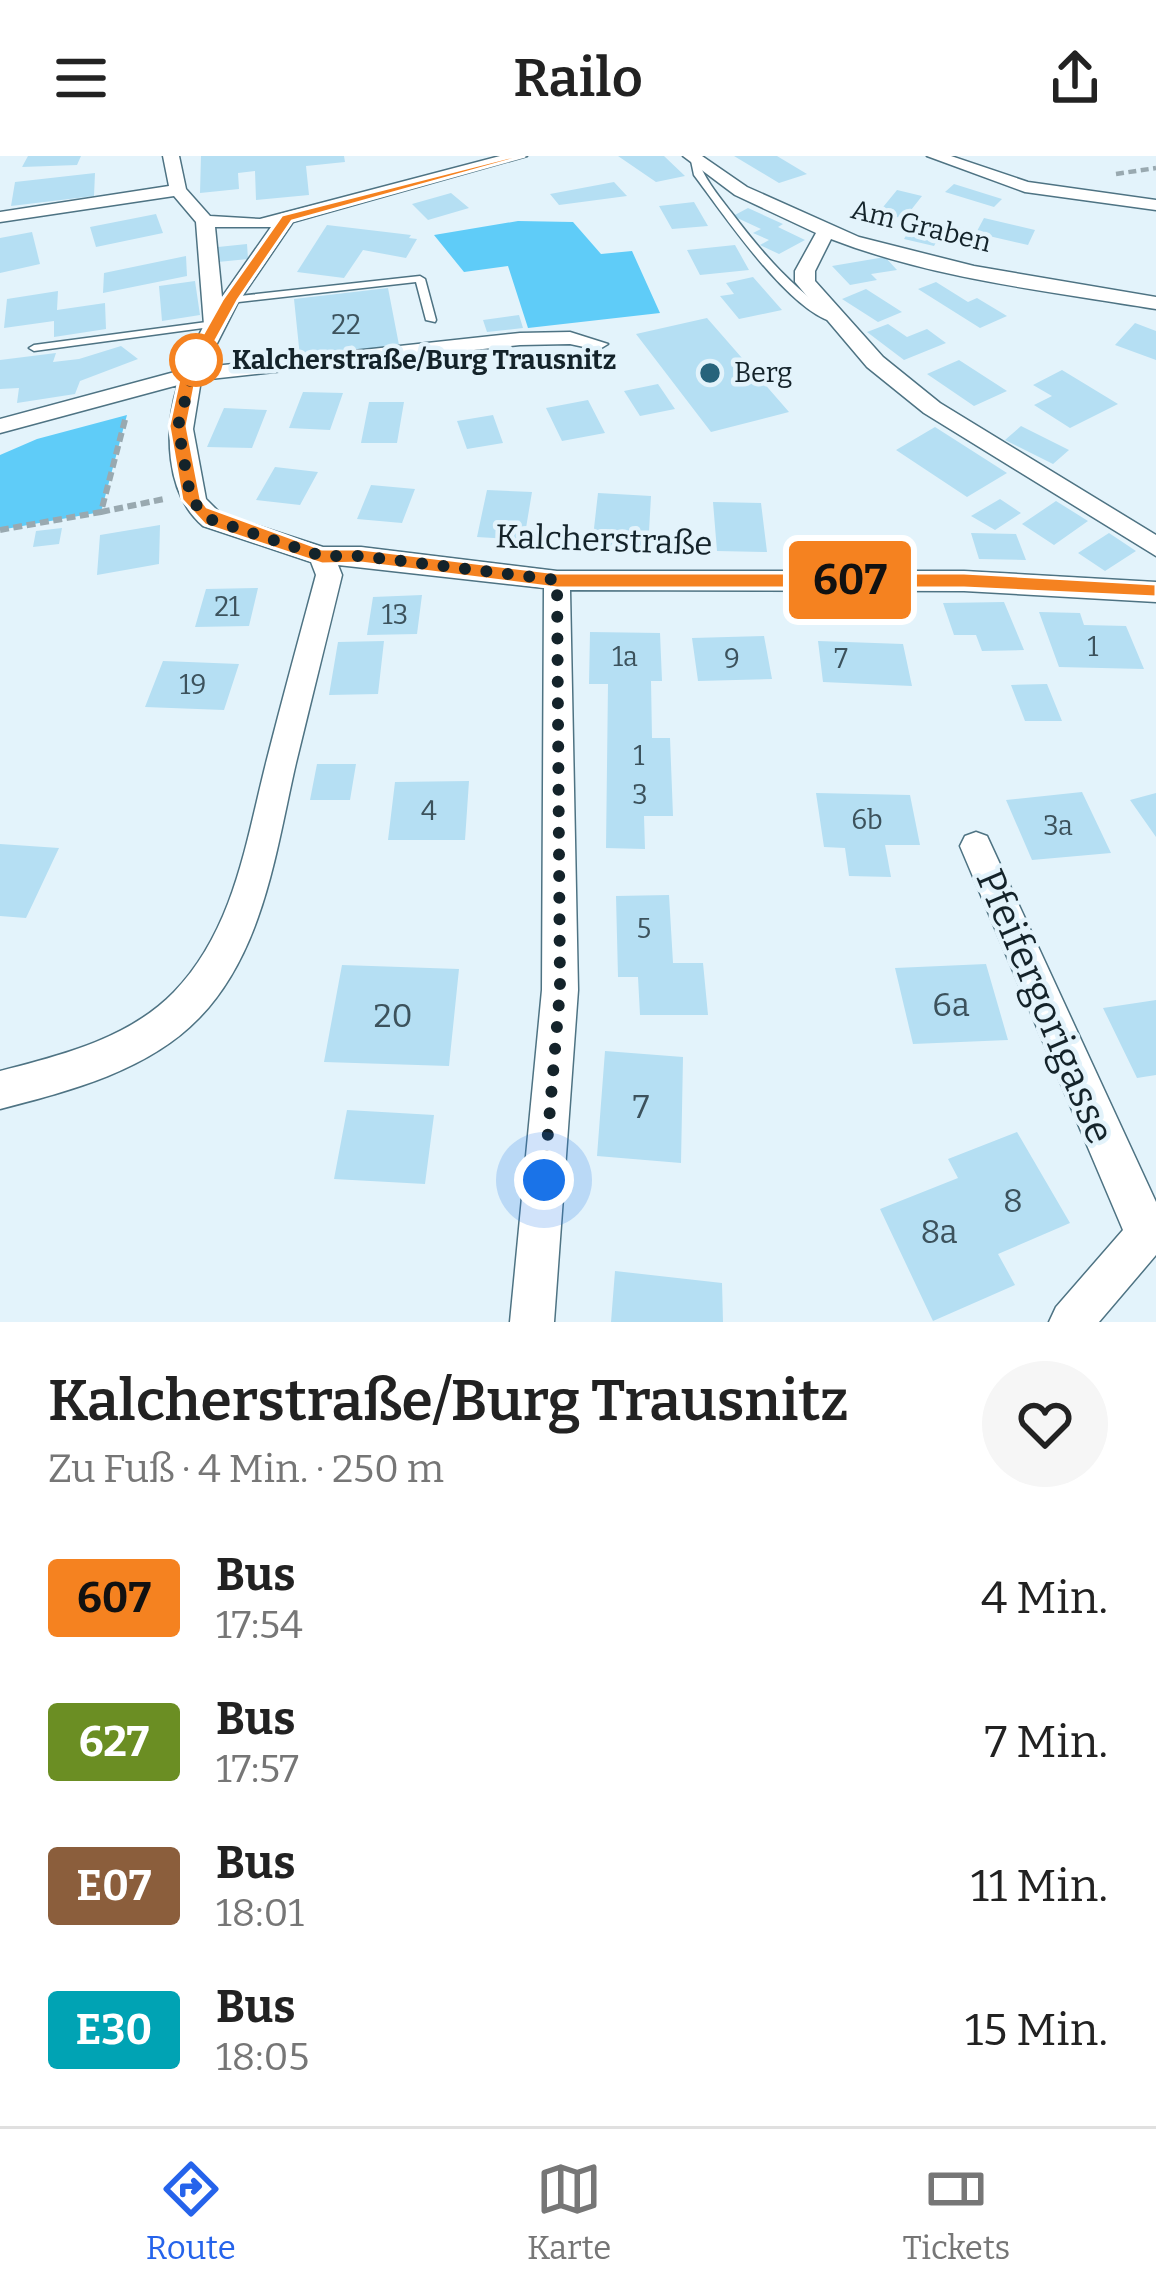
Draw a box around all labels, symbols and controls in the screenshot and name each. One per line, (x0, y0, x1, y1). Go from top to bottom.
icon: menu (48, 45, 114, 111)
icon: share (1042, 45, 1108, 111)
text: Railo (513, 46, 643, 110)
street label: Am Graben (848, 193, 994, 259)
house number: 22 (331, 309, 361, 341)
marker: Kalcherstraße/Burg Trausnitz (171, 335, 221, 385)
place label: Kalcherstraße/Burg Trausnitz (232, 344, 616, 376)
place label: Berg (734, 357, 792, 389)
marker: Berg (697, 360, 723, 386)
street label: Kalcherstraße (495, 516, 713, 564)
line badge: 607 (781, 541, 919, 619)
text: 607 (813, 555, 887, 605)
house number: 21 (214, 591, 240, 623)
house number: 13 (382, 599, 408, 631)
house number: 1 (1088, 631, 1099, 663)
house number: 1a (612, 641, 638, 673)
house number: 9 (724, 643, 740, 675)
house number: 7 (834, 643, 848, 675)
house number: 19 (180, 669, 206, 701)
house number: 1 (634, 740, 645, 772)
house number: 3 (632, 779, 648, 811)
house number: 4 (421, 795, 437, 827)
house number: 6b (851, 804, 883, 836)
house number: 3a (1043, 810, 1073, 842)
street label: Pfeifergorigasse (967, 862, 1124, 1150)
house number: 5 (637, 913, 651, 945)
house number: 6a (932, 985, 970, 1025)
house number: 20 (373, 996, 413, 1036)
house number: 7 (633, 1087, 649, 1127)
your location (514, 1150, 574, 1210)
house number: 8 (1003, 1181, 1023, 1221)
house number: 8a (920, 1212, 958, 1252)
button: heart (982, 1361, 1108, 1487)
text: Kalcherstraße/Burg Trausnitz (48, 1367, 849, 1435)
text: Zu Fuß · 4 Min. · 250 m (48, 1446, 444, 1492)
text: Bus (216, 1548, 295, 1602)
text: 4 Min. (981, 1571, 1108, 1625)
text: 607 (77, 1573, 151, 1623)
text: 17:54 (216, 1602, 303, 1648)
text: Bus (216, 1692, 295, 1746)
text: 7 Min. (985, 1715, 1108, 1769)
text: 627 (79, 1717, 149, 1767)
text: 17:57 (216, 1746, 299, 1792)
text: Bus (216, 1836, 295, 1890)
text: 11 Min. (971, 1859, 1108, 1913)
text: E07 (77, 1861, 151, 1911)
text: 18:01 (216, 1890, 304, 1936)
text: Bus (216, 1980, 295, 2034)
text: 15 Min. (965, 2003, 1108, 2057)
text: E30 (76, 2005, 152, 2055)
text: 18:05 (216, 2034, 309, 2080)
tab: Route (146, 2156, 236, 2268)
tab: Karte (527, 2156, 611, 2268)
tab: Tickets (903, 2156, 1010, 2268)

